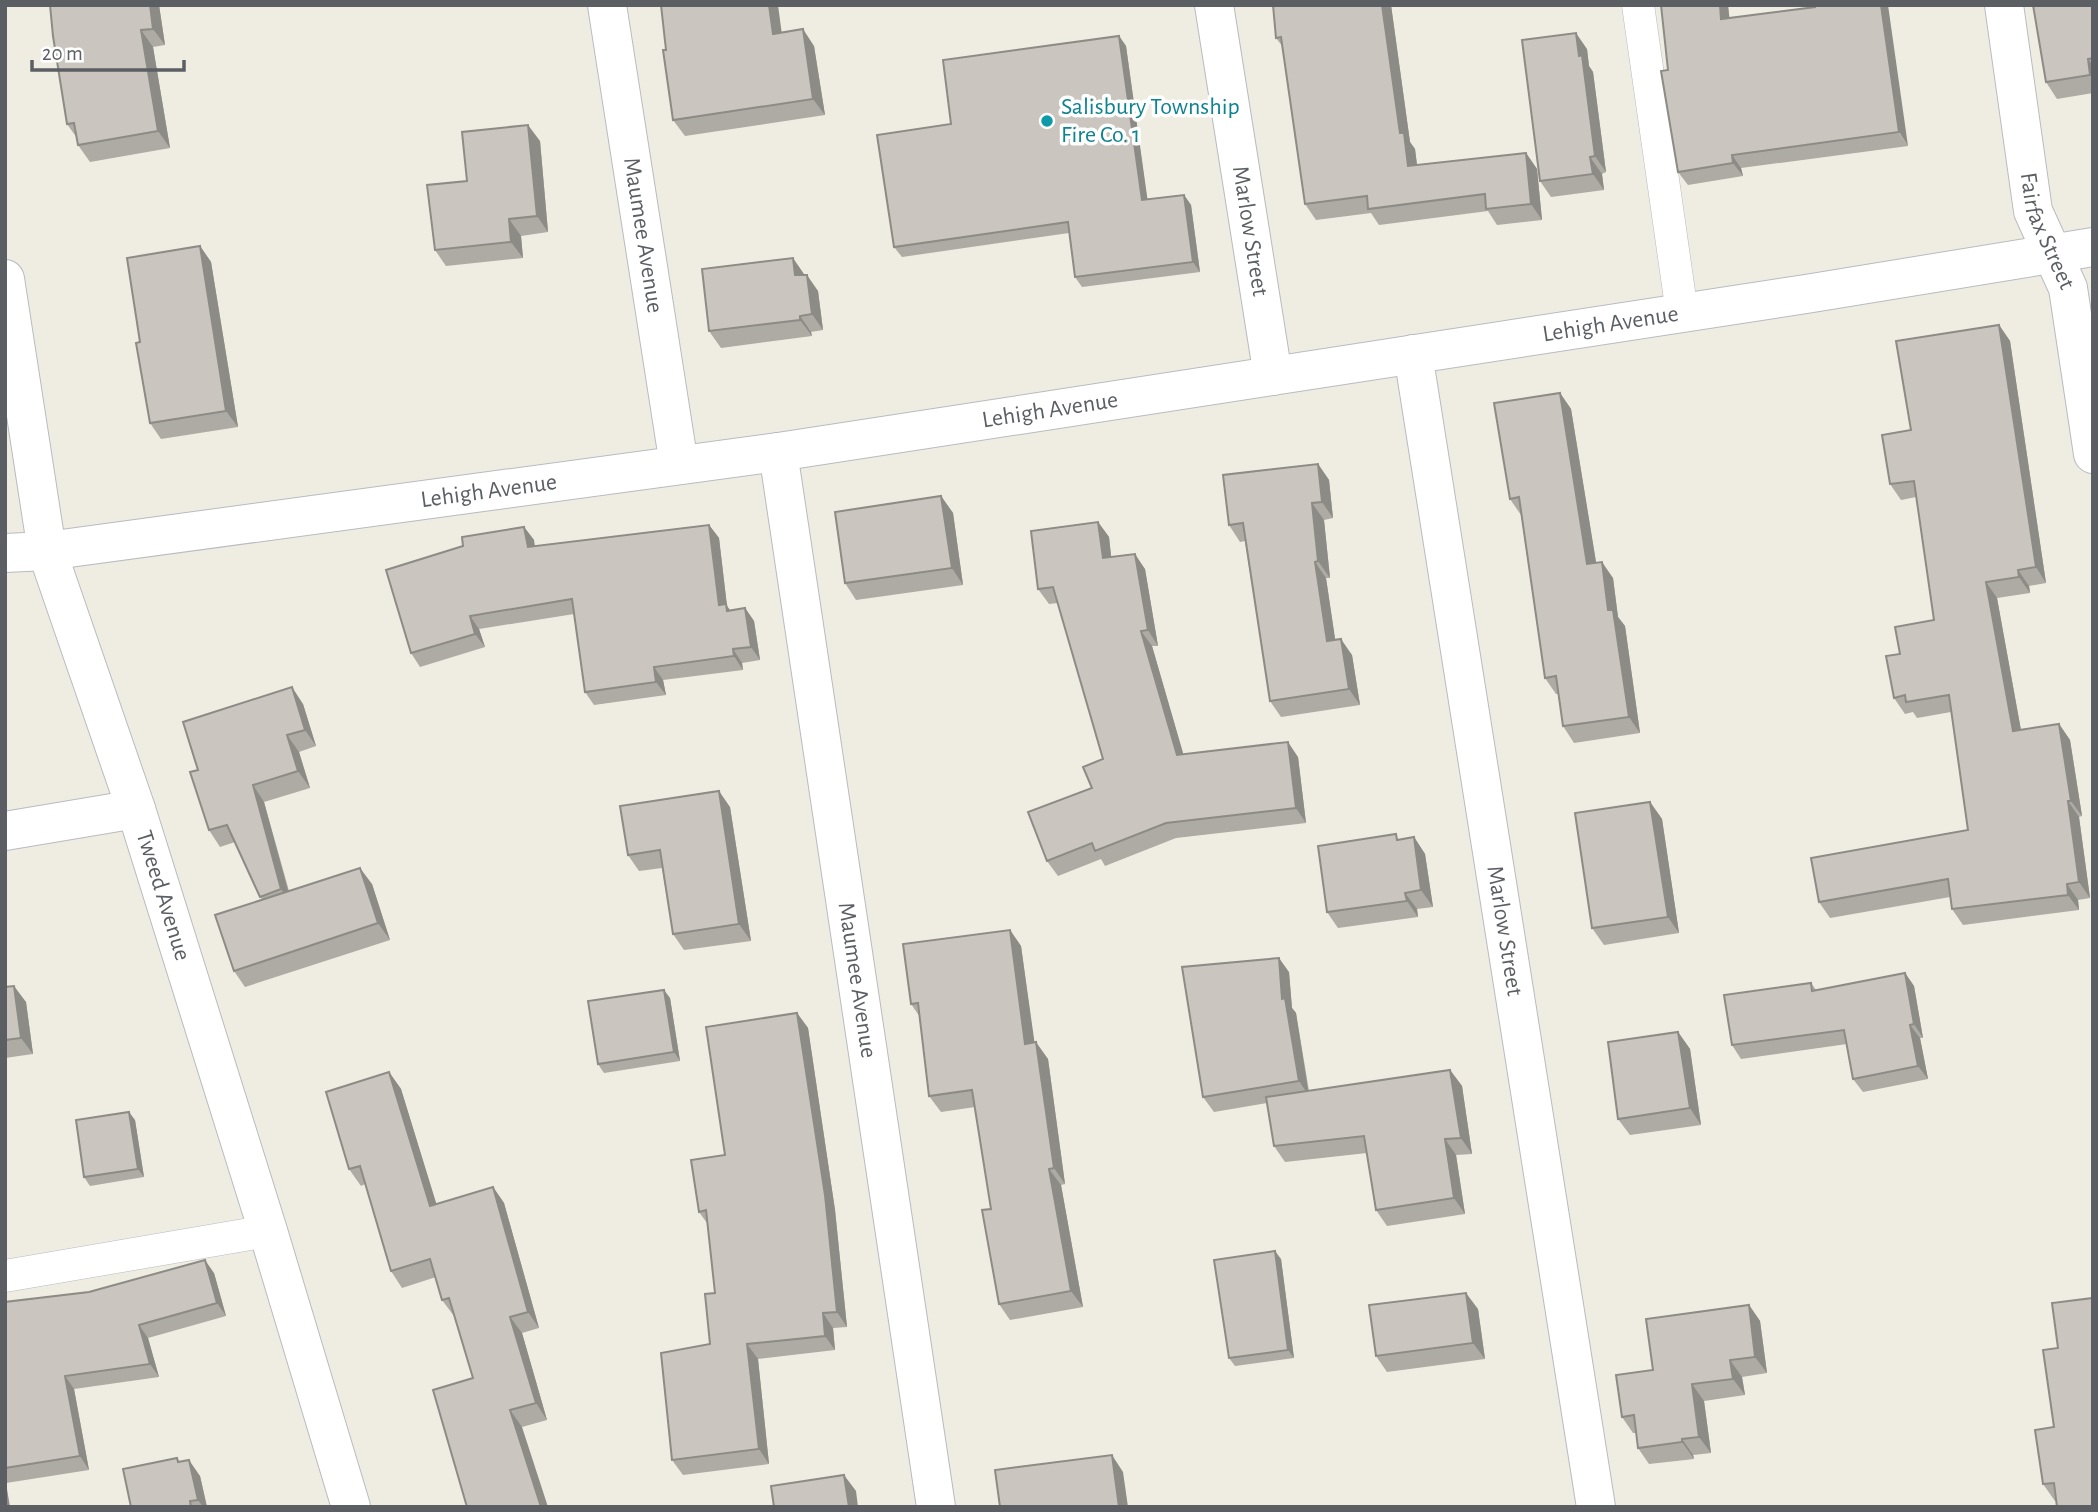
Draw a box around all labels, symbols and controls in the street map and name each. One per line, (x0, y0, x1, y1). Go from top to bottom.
scale bar (32, 28, 184, 72)
text: 20 m (42, 43, 83, 64)
place label: Salisbury Township Fire Co. 1 (1061, 95, 1240, 147)
marker: Salisbury Township Fire Co. 1 (1039, 113, 1055, 129)
street label: Maumee Avenue (619, 156, 667, 315)
street label: Marlow Street (1228, 164, 1272, 298)
street label: Fairfax Street (2016, 171, 2079, 293)
street label: Lehigh Avenue (1541, 302, 1680, 346)
street label: Lehigh Avenue (980, 388, 1120, 432)
street label: Lehigh Avenue (419, 470, 559, 512)
street label: Tweed Avenue (132, 828, 195, 964)
street label: Marlow Street (1482, 864, 1527, 998)
street label: Maumee Avenue (834, 901, 881, 1060)

